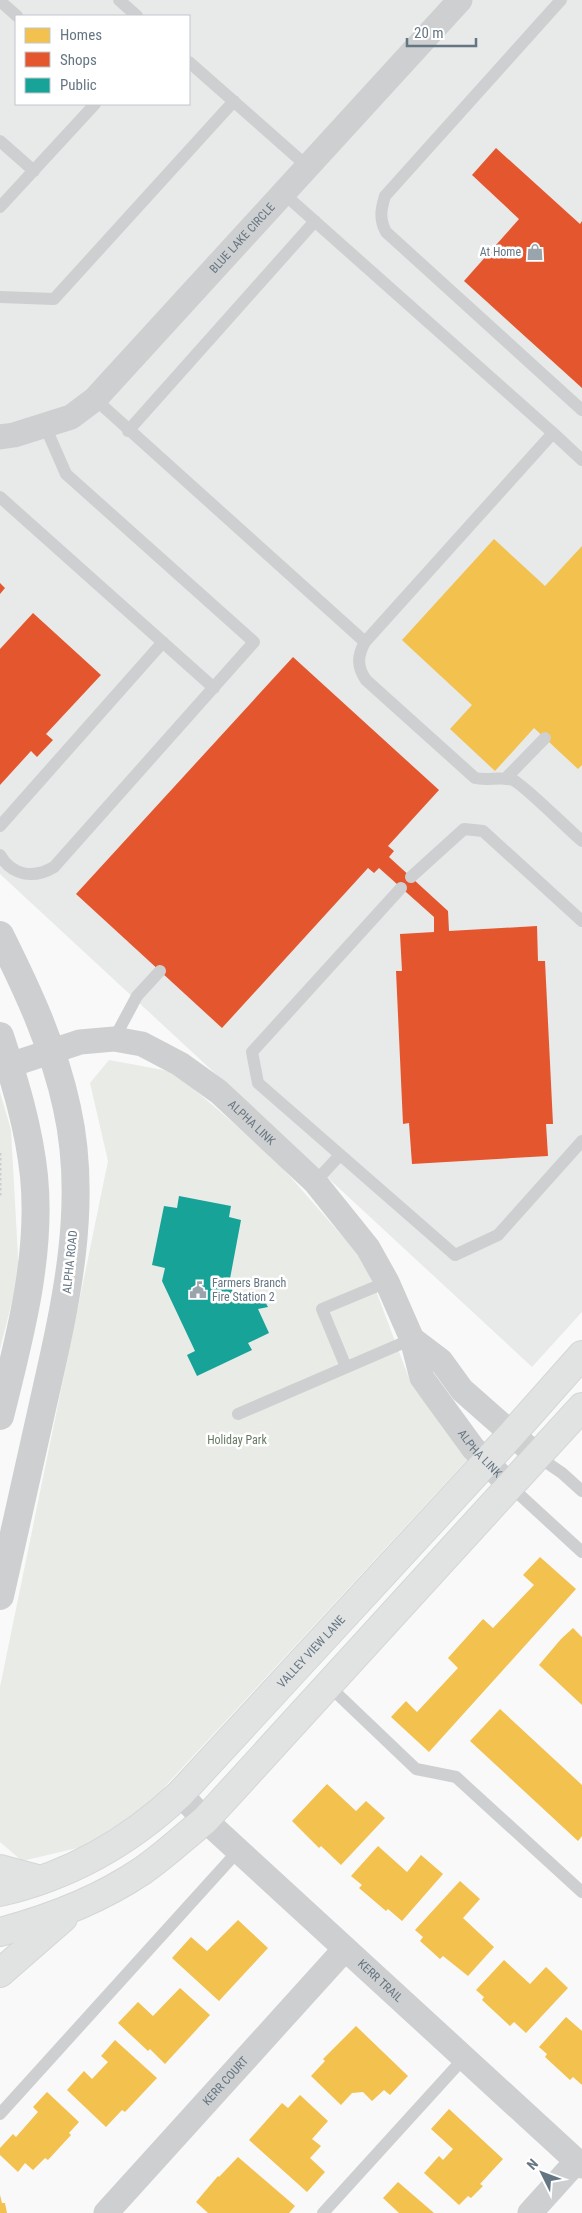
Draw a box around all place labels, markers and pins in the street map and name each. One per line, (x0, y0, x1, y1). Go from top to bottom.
shop icon: At Home (525, 242, 545, 262)
place label: At Home (480, 245, 521, 259)
place label: Farmers Branch Fire Station 2 (212, 1276, 287, 1304)
public building icon: Farmers Branch Fire Station 2 (188, 1280, 208, 1300)

